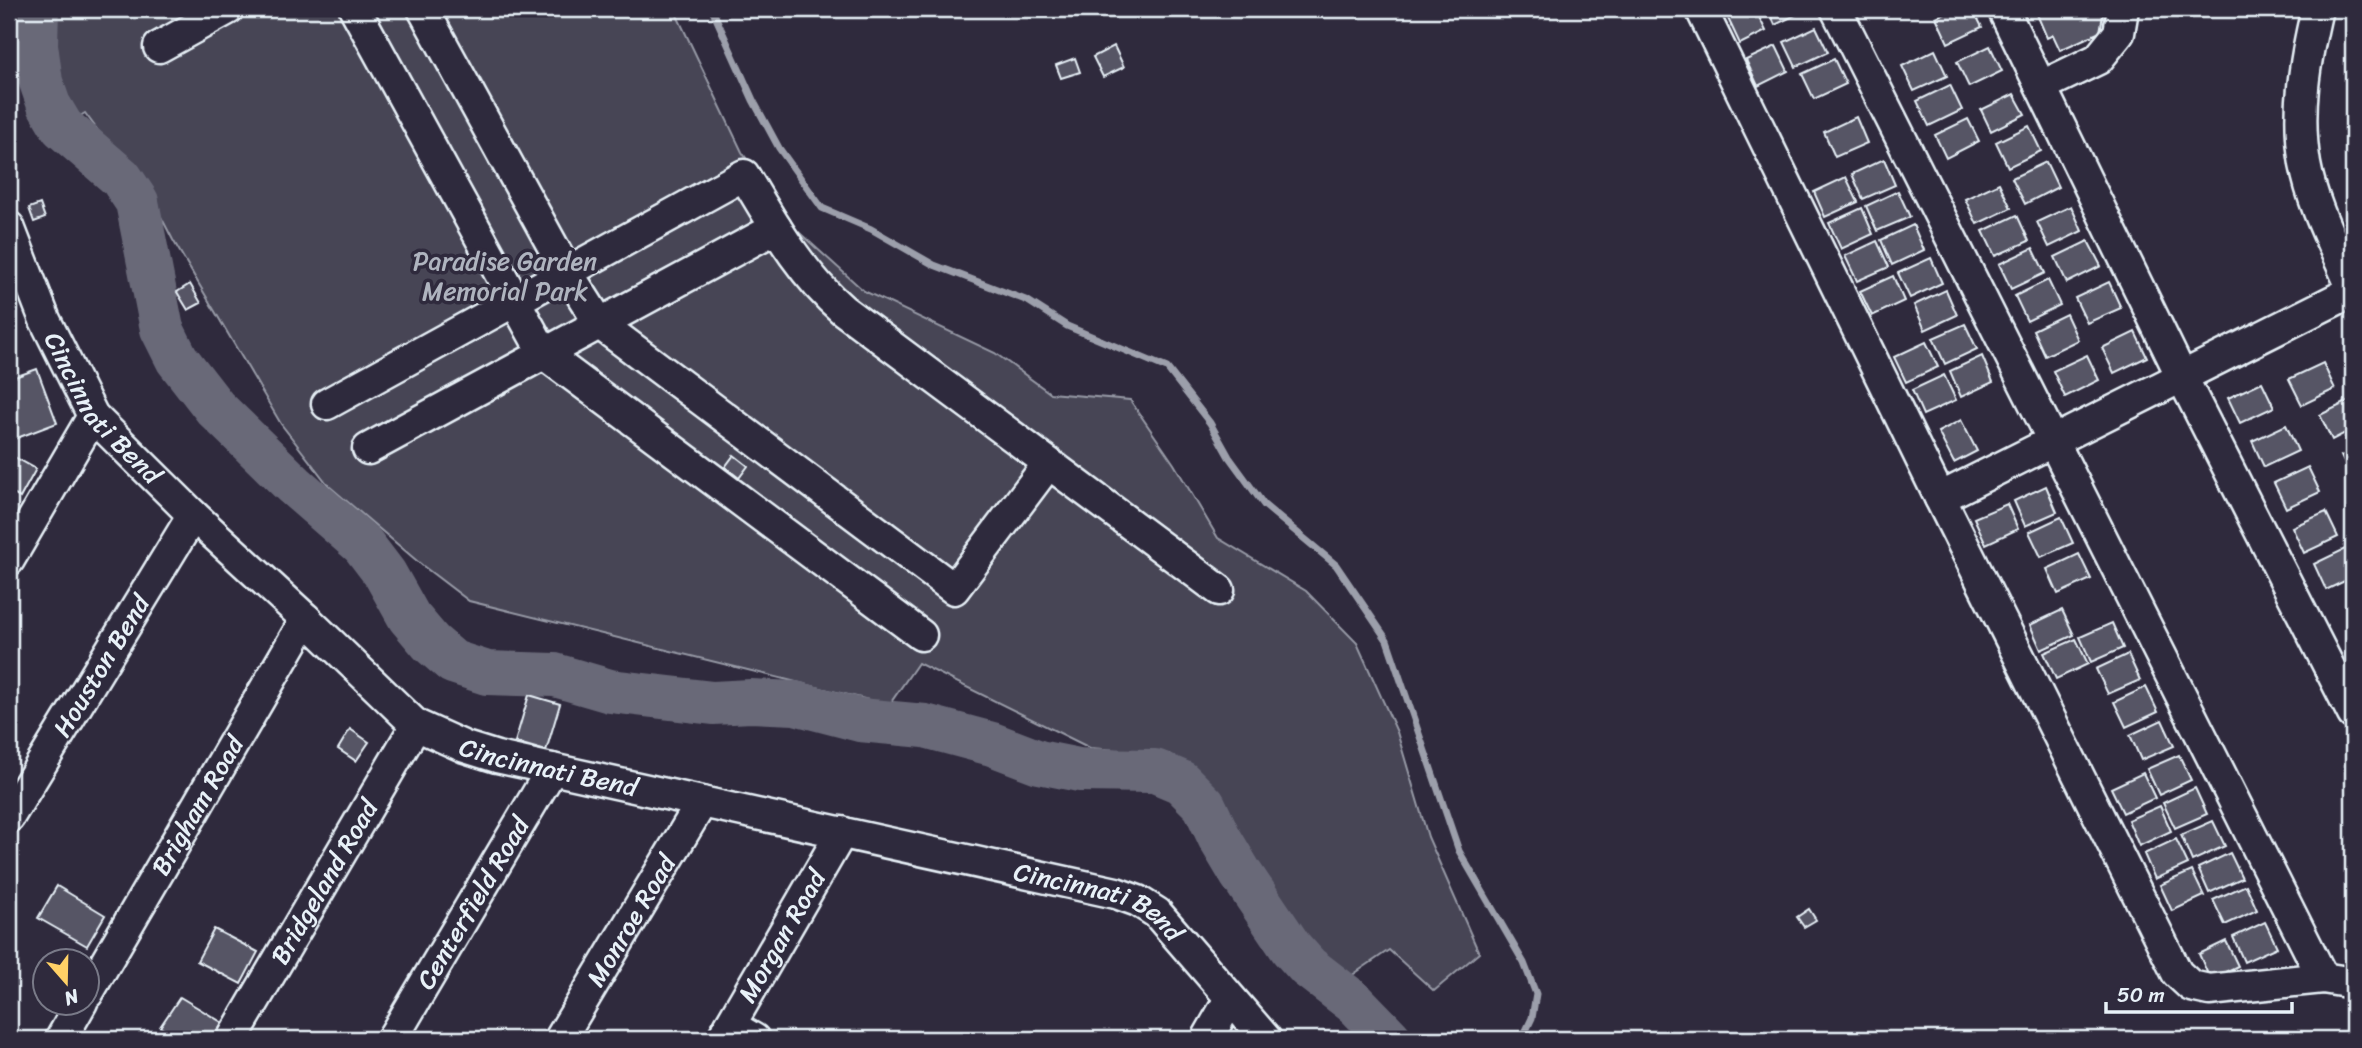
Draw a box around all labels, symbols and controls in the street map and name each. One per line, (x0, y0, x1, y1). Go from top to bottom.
park label: Paradise Garden Memorial Park (413, 238, 597, 314)
street label: Cincinnati Bend (31, 323, 175, 497)
street label: Houston Bend (40, 584, 164, 746)
street label: Brigham Road (138, 724, 258, 885)
street label: Cincinnati Bend (454, 724, 644, 811)
street label: Bridgeland Road (257, 788, 392, 974)
street label: Centerfield Road (403, 806, 543, 998)
street label: Monroe Road (573, 844, 690, 996)
street label: Cincinnati Bend (1010, 848, 1197, 954)
street label: Morgan Road (725, 859, 840, 1011)
north arrow (32, 946, 102, 1016)
scale bar (2106, 971, 2292, 1015)
text: 50 m (2117, 976, 2165, 1014)
text: N (59, 979, 84, 1016)

